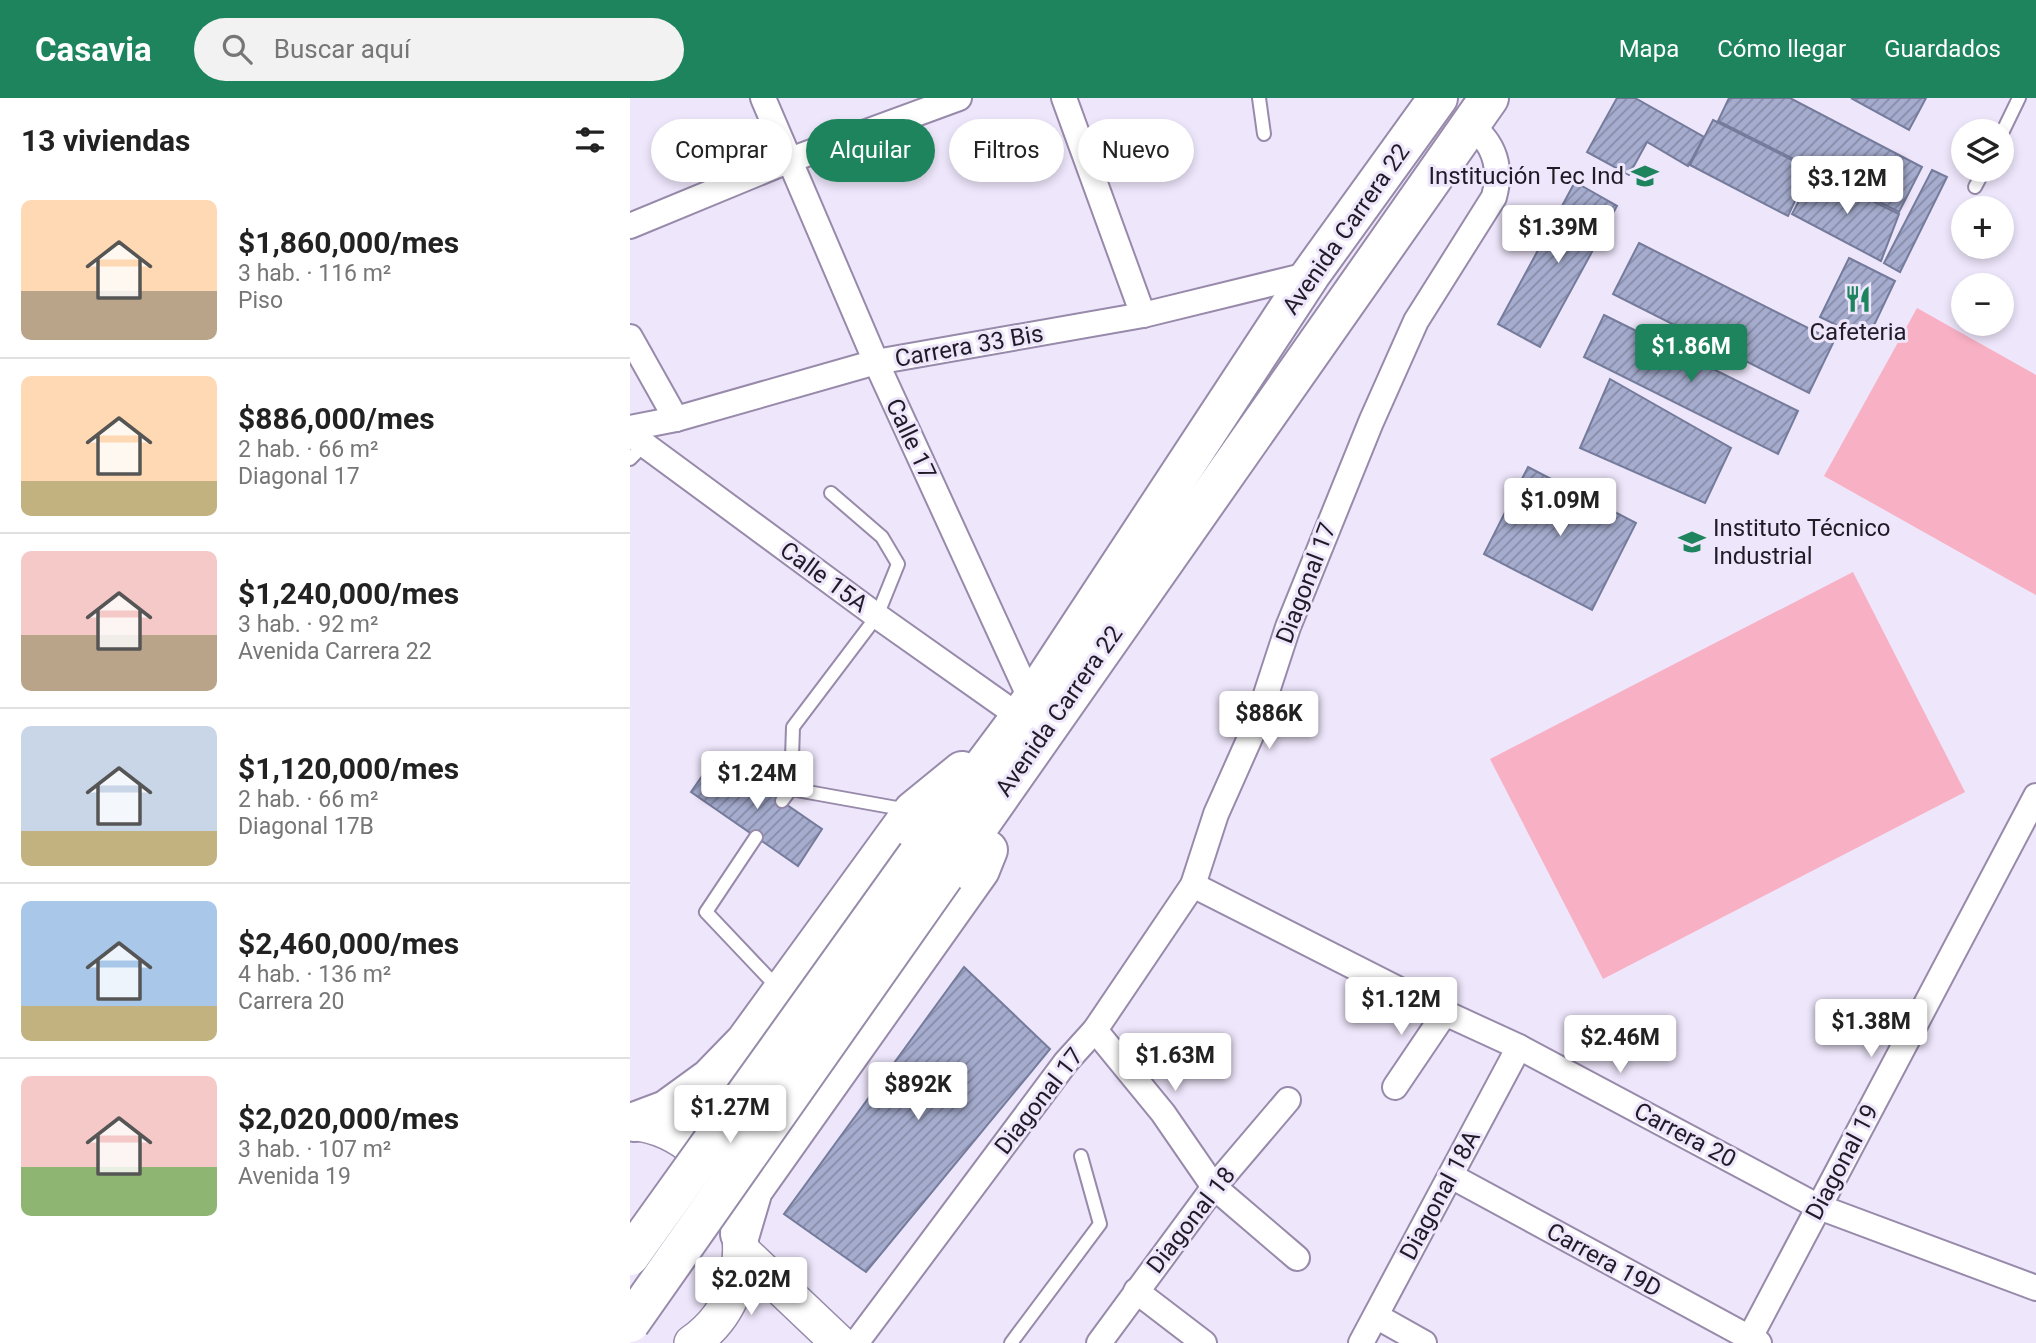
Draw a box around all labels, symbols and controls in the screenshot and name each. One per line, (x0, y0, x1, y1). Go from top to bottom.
search box (194, 18, 684, 81)
text: Casavia (35, 30, 152, 69)
icon: search (218, 30, 256, 68)
text: Buscar aquí (274, 34, 410, 64)
text: Mapa (1619, 35, 1679, 63)
text: Cómo llegar (1717, 35, 1846, 63)
text: Guardados (1884, 35, 2001, 63)
chip: Comprar (651, 119, 792, 182)
chip: Alquilar (806, 119, 935, 182)
chip: Filtros (949, 119, 1064, 182)
chip: Nuevo (1078, 119, 1194, 182)
map controls (1951, 119, 2014, 336)
button: layers (1951, 119, 2014, 182)
icon: filters (571, 121, 609, 159)
text: 13 viviendas (21, 123, 191, 158)
street label: Avenida Carrera 22 (1277, 138, 1415, 320)
pin: $3.12M (1790, 156, 1904, 216)
school or university icon: Institución Tec Ind (1630, 161, 1660, 191)
place label: Institución Tec Ind (1429, 162, 1624, 190)
text: $3.12M (1807, 165, 1887, 192)
button: + (1951, 196, 2014, 259)
pin: $1.39M (1501, 206, 1615, 265)
text: $1.39M (1518, 214, 1598, 241)
text: $1,860,000/mes (238, 225, 459, 260)
icon: home (77, 228, 161, 312)
text: 3 hab. · 116 m² (238, 260, 391, 287)
button: − (1951, 273, 2014, 336)
restaurant icon: Cafeteria (1843, 284, 1873, 314)
text: Piso (238, 287, 283, 314)
place label: Cafeteria (1809, 318, 1907, 346)
street label: Carrera 33 Bis (893, 319, 1045, 373)
pin: $1.86M (1634, 324, 1748, 384)
text: $1.86M (1651, 333, 1731, 360)
street label: Calle 17 (880, 394, 942, 484)
text: $886,000/mes (238, 401, 435, 436)
icon: home (77, 404, 161, 488)
text: 2 hab. · 66 m² (238, 436, 378, 463)
text: Diagonal 17 (238, 463, 360, 490)
pin: $1.09M (1503, 478, 1617, 538)
text: $1.09M (1520, 487, 1600, 514)
place label: Instituto Técnico Industrial (1713, 514, 1891, 570)
street label: Diagonal 17 (1270, 519, 1342, 647)
school or university icon: Instituto Técnico Industrial (1677, 527, 1707, 557)
street label: Calle 15A (775, 536, 874, 618)
text: $1,240,000/mes (238, 576, 459, 611)
icon: home (77, 579, 161, 663)
text: 3 hab. · 92 m² (238, 611, 378, 638)
street label: Avenida Carrera 22 (990, 620, 1128, 802)
text: Avenida Carrera 22 (238, 638, 432, 665)
pin: $886K (1220, 692, 1318, 751)
text: $886K (1235, 700, 1303, 727)
text: $1,120,000/mes (238, 751, 459, 786)
pin: $1.24M (700, 752, 814, 811)
icon: home (77, 754, 161, 838)
text: $1.24M (717, 760, 797, 787)
text: 2 hab. · 66 m² (238, 786, 378, 813)
text: Diagonal 17B (238, 813, 374, 840)
text: $2,460,000/mes (238, 926, 459, 961)
icon: home (77, 929, 161, 1013)
text: 4 hab. · 136 m² (238, 961, 391, 988)
pin: $1.12M (1344, 978, 1458, 1037)
text: $1.12M (1361, 986, 1441, 1013)
text: Carrera 20 (238, 988, 344, 1015)
pin: $1.38M (1814, 1000, 1928, 1059)
text: $1.38M (1831, 1008, 1911, 1035)
pin: $2.46M (1563, 1016, 1677, 1075)
text: $2.46M (1580, 1024, 1660, 1051)
pin: $1.63M (1118, 1034, 1232, 1093)
street label: Diagonal 17 (989, 1042, 1089, 1160)
text: $1.63M (1135, 1042, 1215, 1069)
pin: $892K (869, 1062, 967, 1122)
text: $892K (884, 1071, 952, 1098)
pin: $1.27M (673, 1086, 787, 1145)
text: $1.27M (690, 1094, 770, 1121)
street label: Carrera 20 (1629, 1097, 1741, 1173)
street label: Diagonal 19 (1800, 1099, 1884, 1225)
text: $2,020,000/mes (238, 1101, 459, 1136)
icon: home (77, 1104, 161, 1188)
street label: Diagonal 18A (1394, 1125, 1486, 1265)
text: 3 hab. · 107 m² (238, 1136, 391, 1163)
street label: Diagonal 18 (1141, 1161, 1241, 1279)
text: Avenida 19 (238, 1163, 351, 1190)
street label: Carrera 19D (1542, 1217, 1666, 1303)
pin: $2.02M (694, 1258, 808, 1317)
text: $2.02M (711, 1266, 791, 1293)

